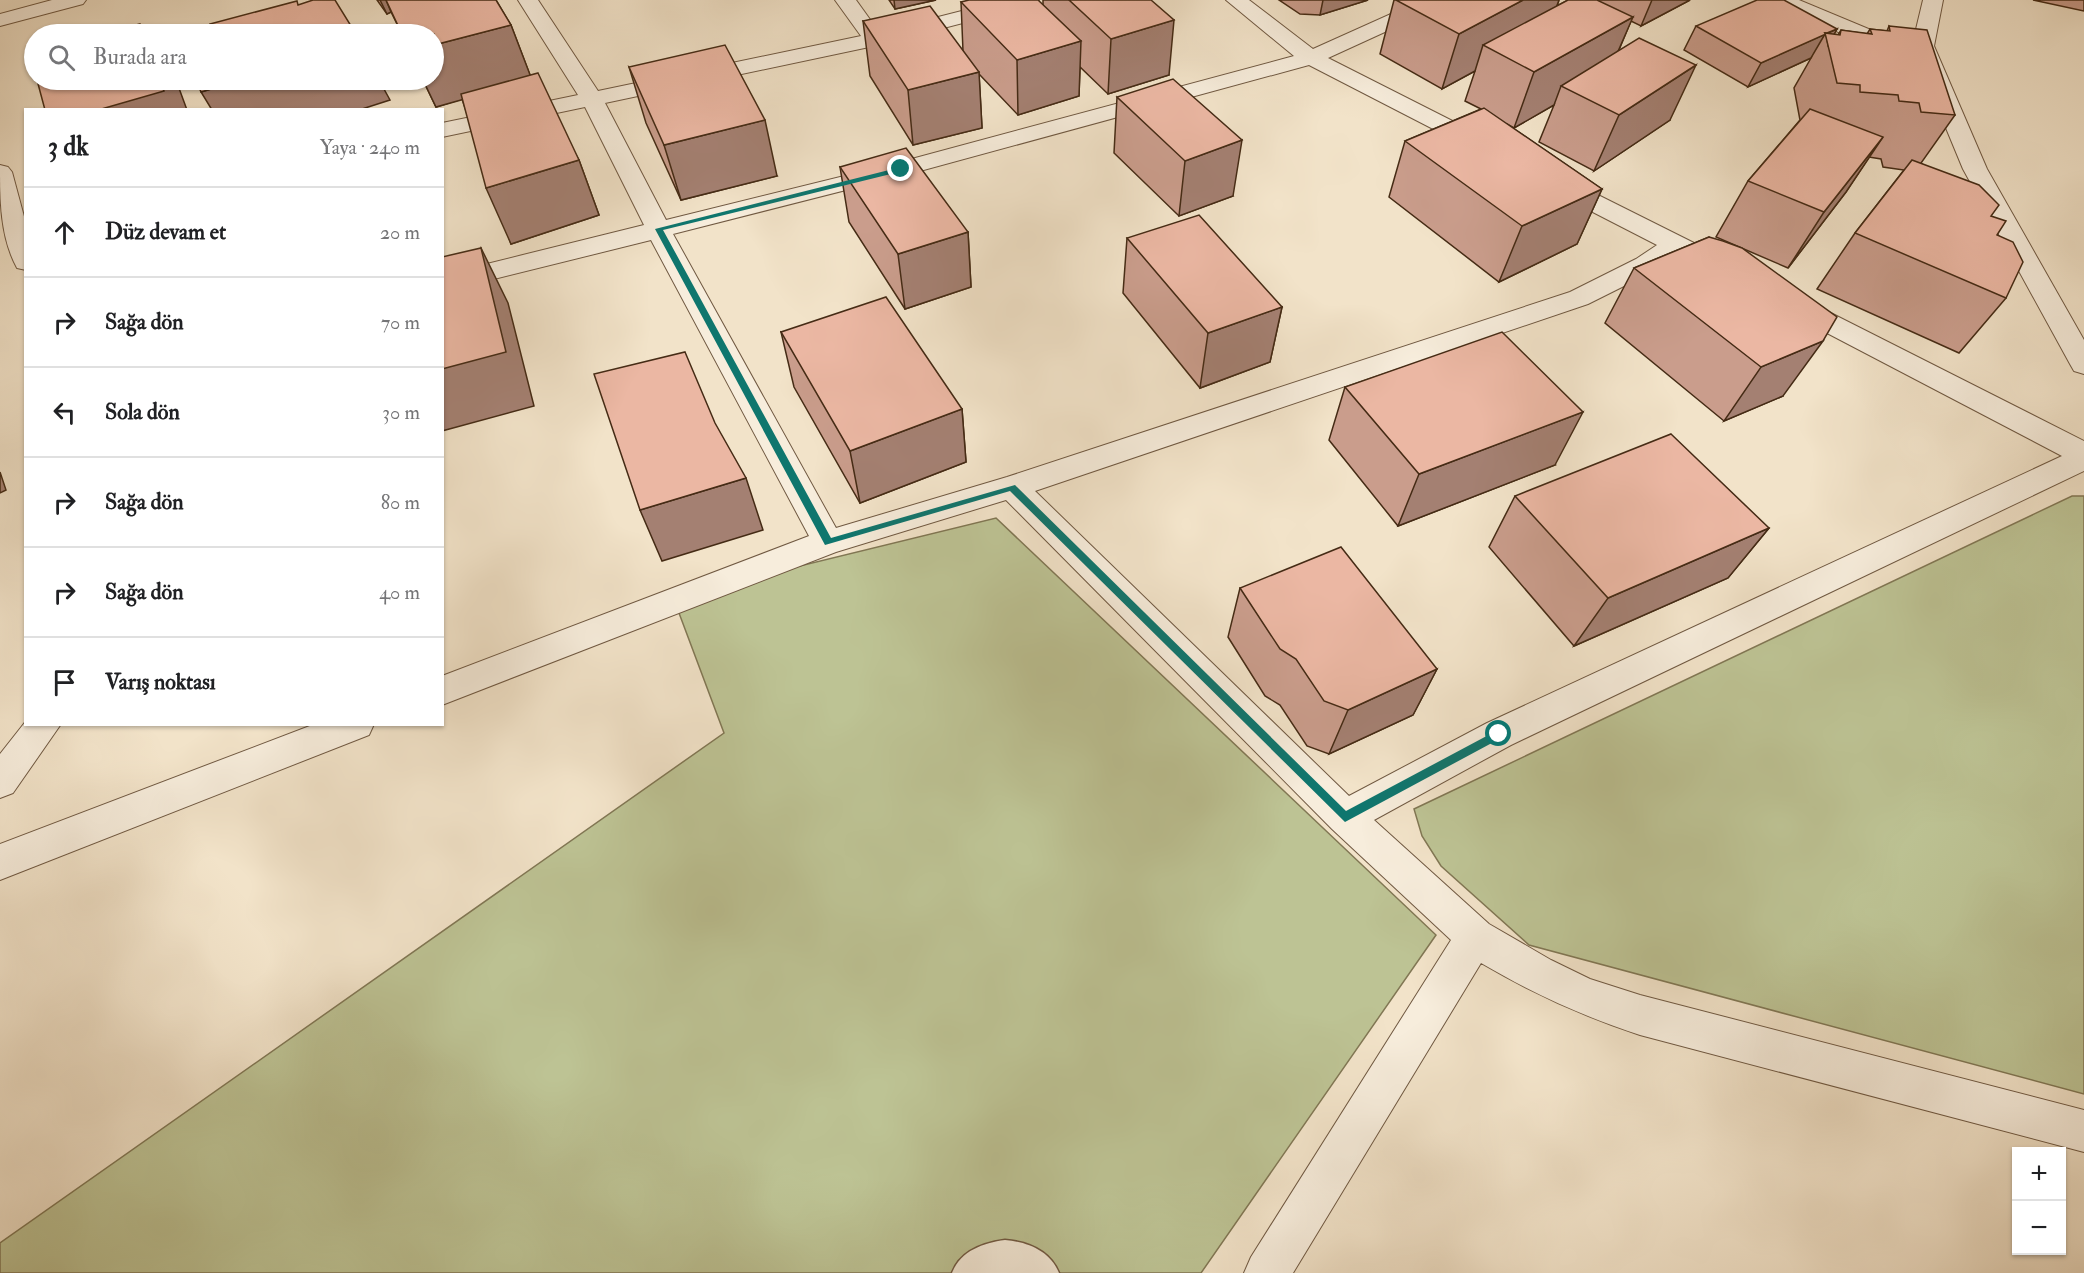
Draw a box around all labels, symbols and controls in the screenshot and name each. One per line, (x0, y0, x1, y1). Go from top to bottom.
search box (24, 24, 444, 90)
icon: search (45, 41, 78, 74)
text: Burada ara (93, 43, 187, 71)
text: 3 dk (48, 131, 89, 163)
text: Yaya · 240 m (320, 135, 420, 160)
route end (887, 155, 913, 181)
icon: ahead (48, 216, 81, 249)
text: Düz devam et (105, 218, 226, 246)
text: 20 m (380, 220, 420, 245)
icon: right (48, 306, 81, 339)
text: Sağa dön (105, 308, 184, 336)
text: 70 m (381, 310, 420, 335)
icon: left (48, 396, 81, 429)
text: Sola dön (105, 398, 180, 426)
text: 30 m (382, 400, 420, 425)
icon: right (48, 486, 81, 519)
text: Sağa dön (105, 488, 184, 516)
text: 80 m (381, 490, 420, 515)
icon: right (48, 576, 81, 609)
text: Sağa dön (105, 578, 184, 606)
text: 40 m (379, 580, 420, 605)
icon: arrive (48, 666, 81, 699)
text: Varış noktası (105, 668, 216, 696)
route start (1485, 720, 1511, 746)
map controls (2012, 1147, 2066, 1255)
button: + (2012, 1147, 2066, 1201)
button: − (2012, 1201, 2066, 1255)

